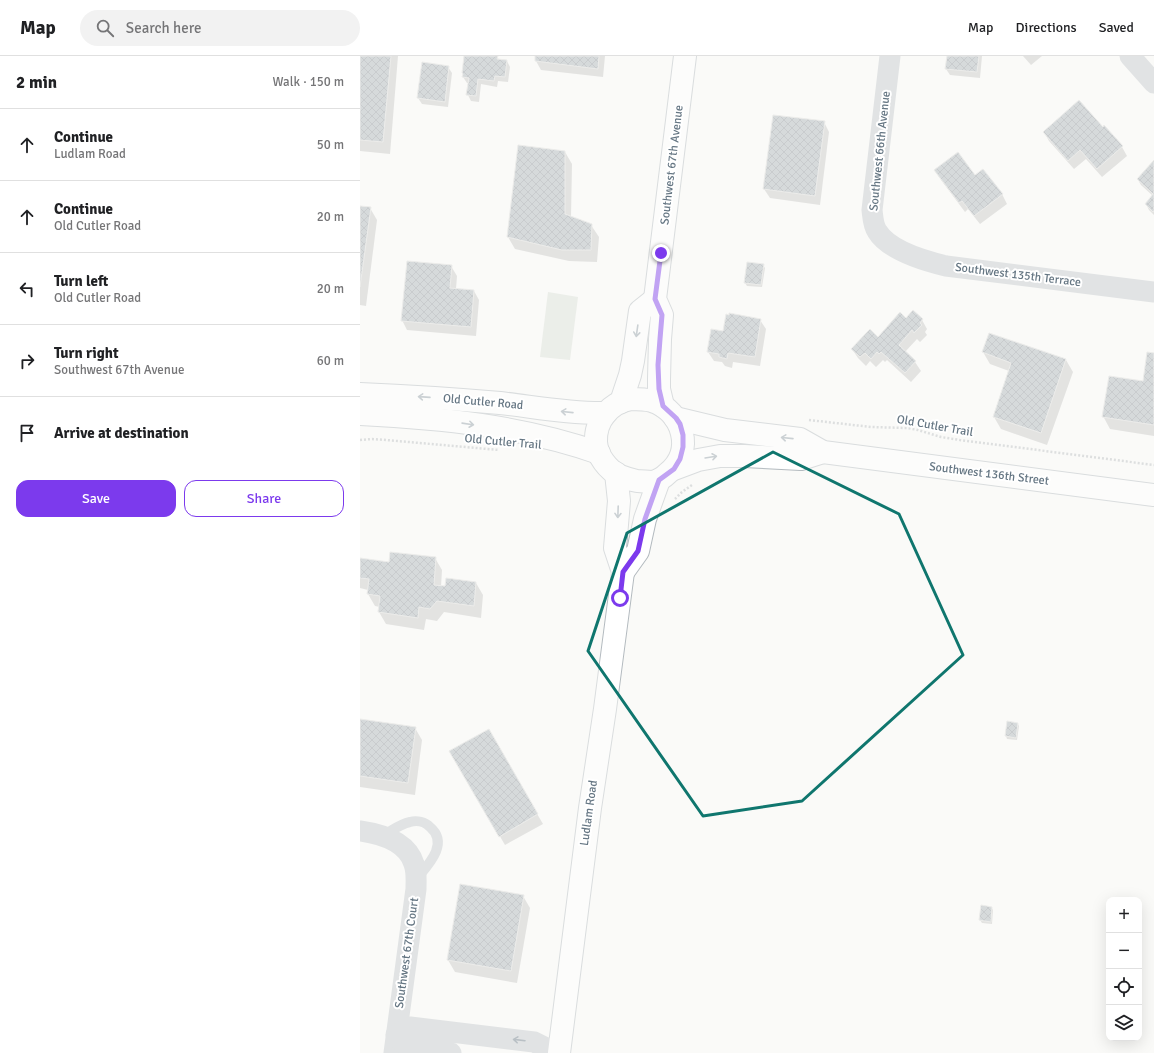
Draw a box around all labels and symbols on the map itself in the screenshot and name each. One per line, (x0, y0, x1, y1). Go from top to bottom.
street label: Southwest 66th Avenue (866, 90, 894, 212)
street label: Southwest 67th Avenue (657, 104, 687, 226)
route end (652, 244, 670, 262)
street label: Southwest 135th Terrace (954, 260, 1082, 290)
one-way arrow (633, 324, 641, 337)
street label: Old Cutler Road (442, 391, 524, 413)
one-way arrow (418, 394, 431, 401)
one-way arrow (561, 408, 574, 415)
street label: Old Cutler Trail (896, 412, 975, 440)
one-way arrow (462, 420, 475, 428)
street label: Old Cutler Trail (464, 431, 543, 453)
one-way arrow (781, 434, 794, 442)
one-way arrow (704, 453, 717, 461)
street label: Southwest 136th Street (928, 459, 1050, 489)
one-way arrow (615, 505, 622, 518)
route start (611, 589, 629, 607)
street label: Ludlam Road (577, 779, 601, 847)
street label: Southwest 67th Court (392, 897, 422, 1009)
one-way arrow (513, 1036, 526, 1044)

